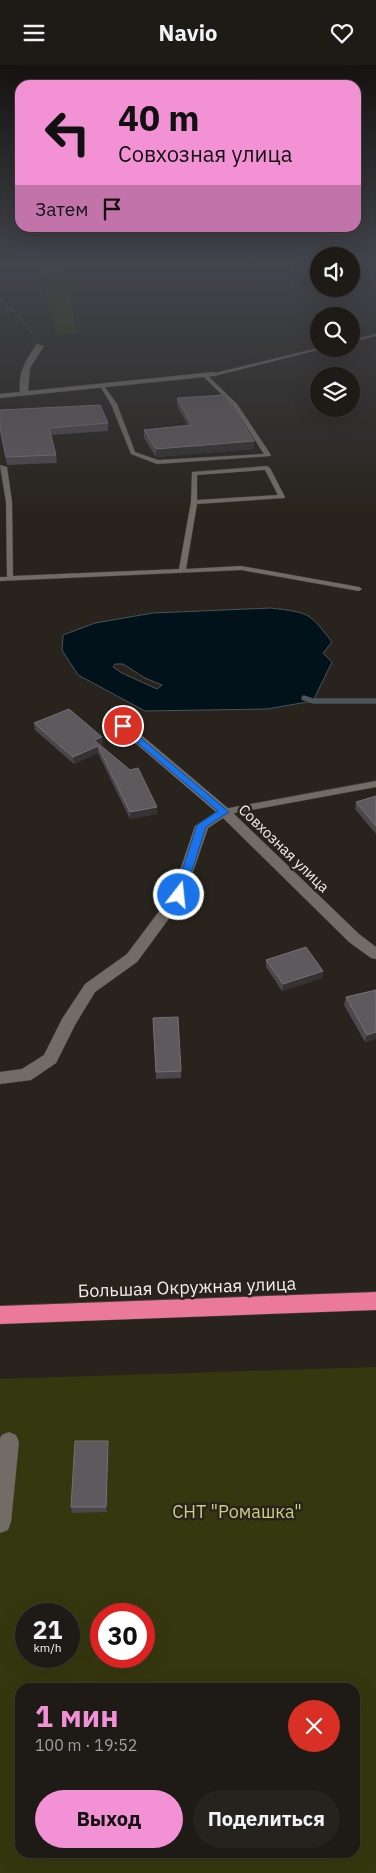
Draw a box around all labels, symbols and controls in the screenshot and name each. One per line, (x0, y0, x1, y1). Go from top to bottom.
text: Navio (159, 18, 217, 47)
icon: menu (20, 19, 48, 47)
icon: heart (328, 19, 356, 47)
text: 40 m (118, 95, 200, 141)
icon: left (35, 100, 100, 165)
text: Совхозная улица (118, 139, 292, 168)
icon: arrive (98, 195, 126, 223)
text: Затем (35, 197, 88, 221)
map controls (310, 247, 360, 417)
button: sound (310, 247, 360, 297)
button: search (310, 307, 360, 357)
button: layers (310, 367, 360, 417)
pin (102, 705, 144, 747)
icon: arrive (109, 712, 137, 740)
street label: Совхозная улица (235, 800, 333, 896)
position arrow (152, 868, 204, 920)
street label: Большая Окружная улица (77, 1272, 297, 1302)
park label: СНТ "Ромашка" (172, 1500, 302, 1523)
speed limit sign: 30 (90, 1603, 155, 1668)
text: 21 (32, 1613, 63, 1646)
text: km/h (33, 1640, 62, 1655)
text: 1 мин (35, 1696, 119, 1735)
button: close (288, 1700, 340, 1752)
text: 100 m · 19:52 (35, 1735, 137, 1755)
button: Выход (35, 1790, 183, 1848)
button: Поделиться (193, 1790, 340, 1848)

